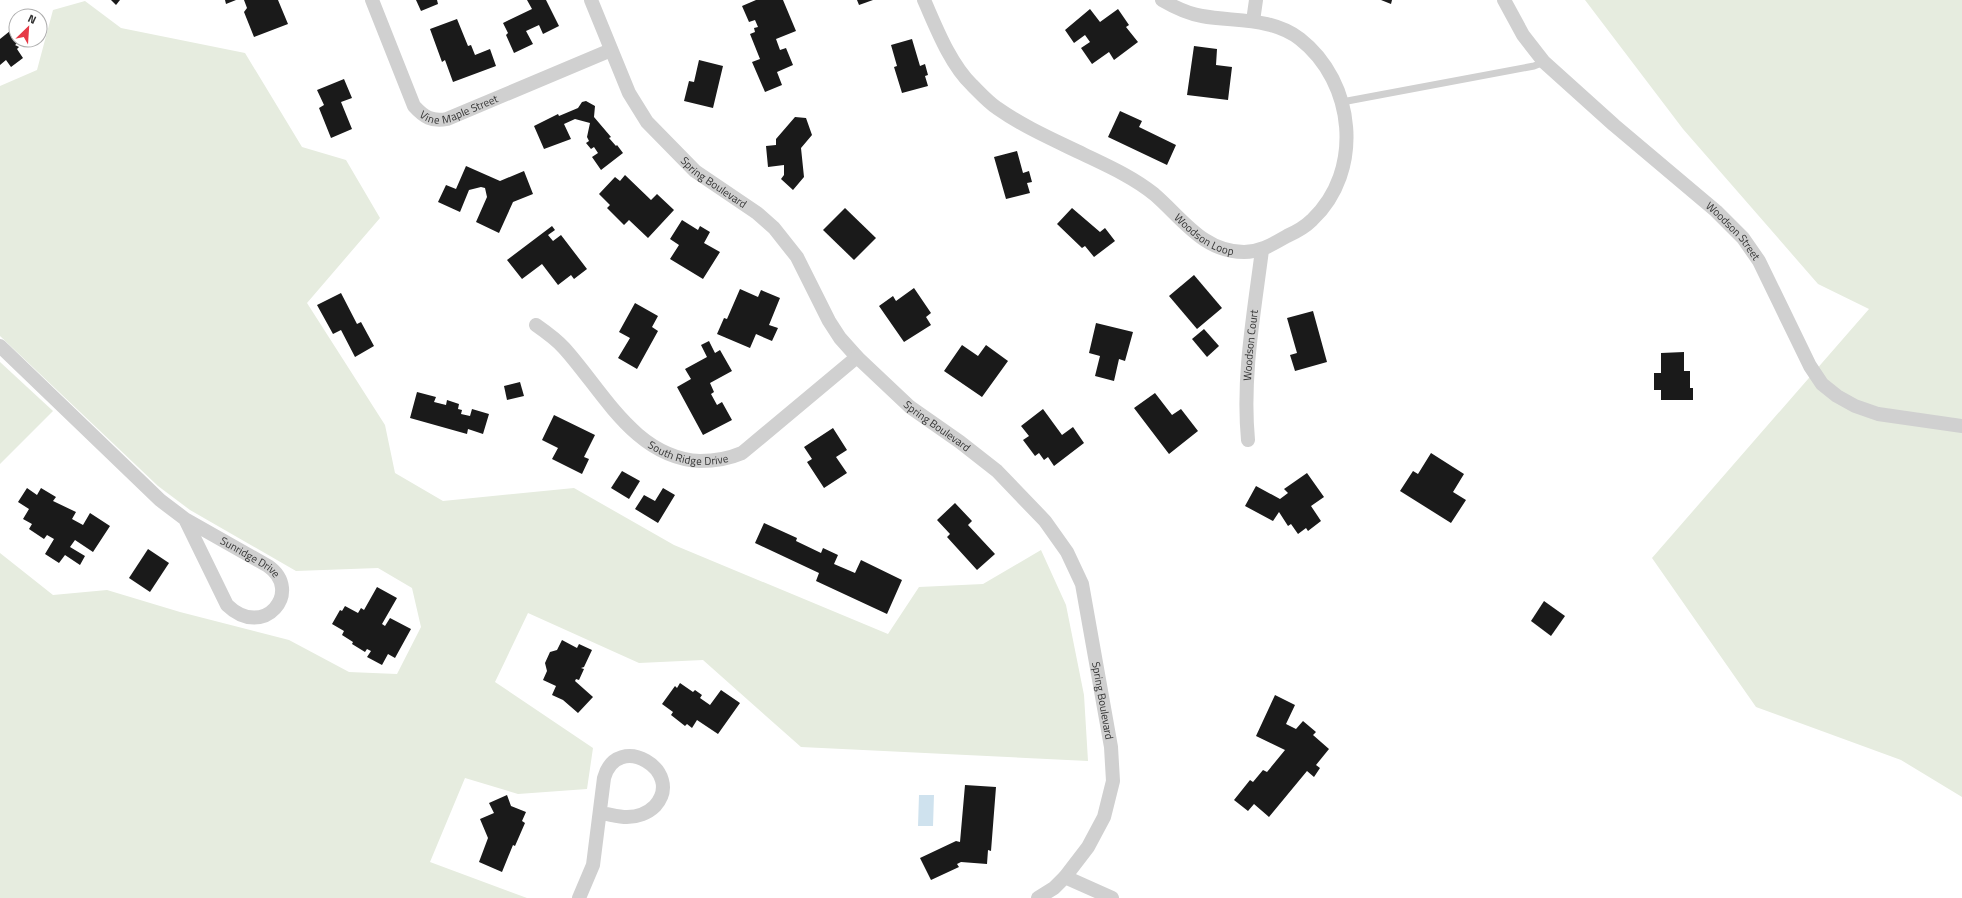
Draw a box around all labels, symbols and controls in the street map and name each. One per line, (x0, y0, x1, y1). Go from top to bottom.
north arrow (8, 8, 48, 48)
text: N (25, 10, 39, 28)
street label: Vine Maple Street (416, 90, 501, 128)
street label: Spring Boulevard (677, 153, 750, 212)
street label: Woodson Street (1702, 198, 1764, 264)
street label: Woodson Loop (1171, 210, 1235, 259)
street label: Woodson Court (1239, 309, 1262, 381)
street label: Spring Boulevard (900, 397, 974, 455)
street label: South Ridge Drive (645, 437, 730, 469)
street label: Sunridge Drive (217, 533, 284, 581)
street label: Spring Boulevard (1088, 660, 1118, 741)

